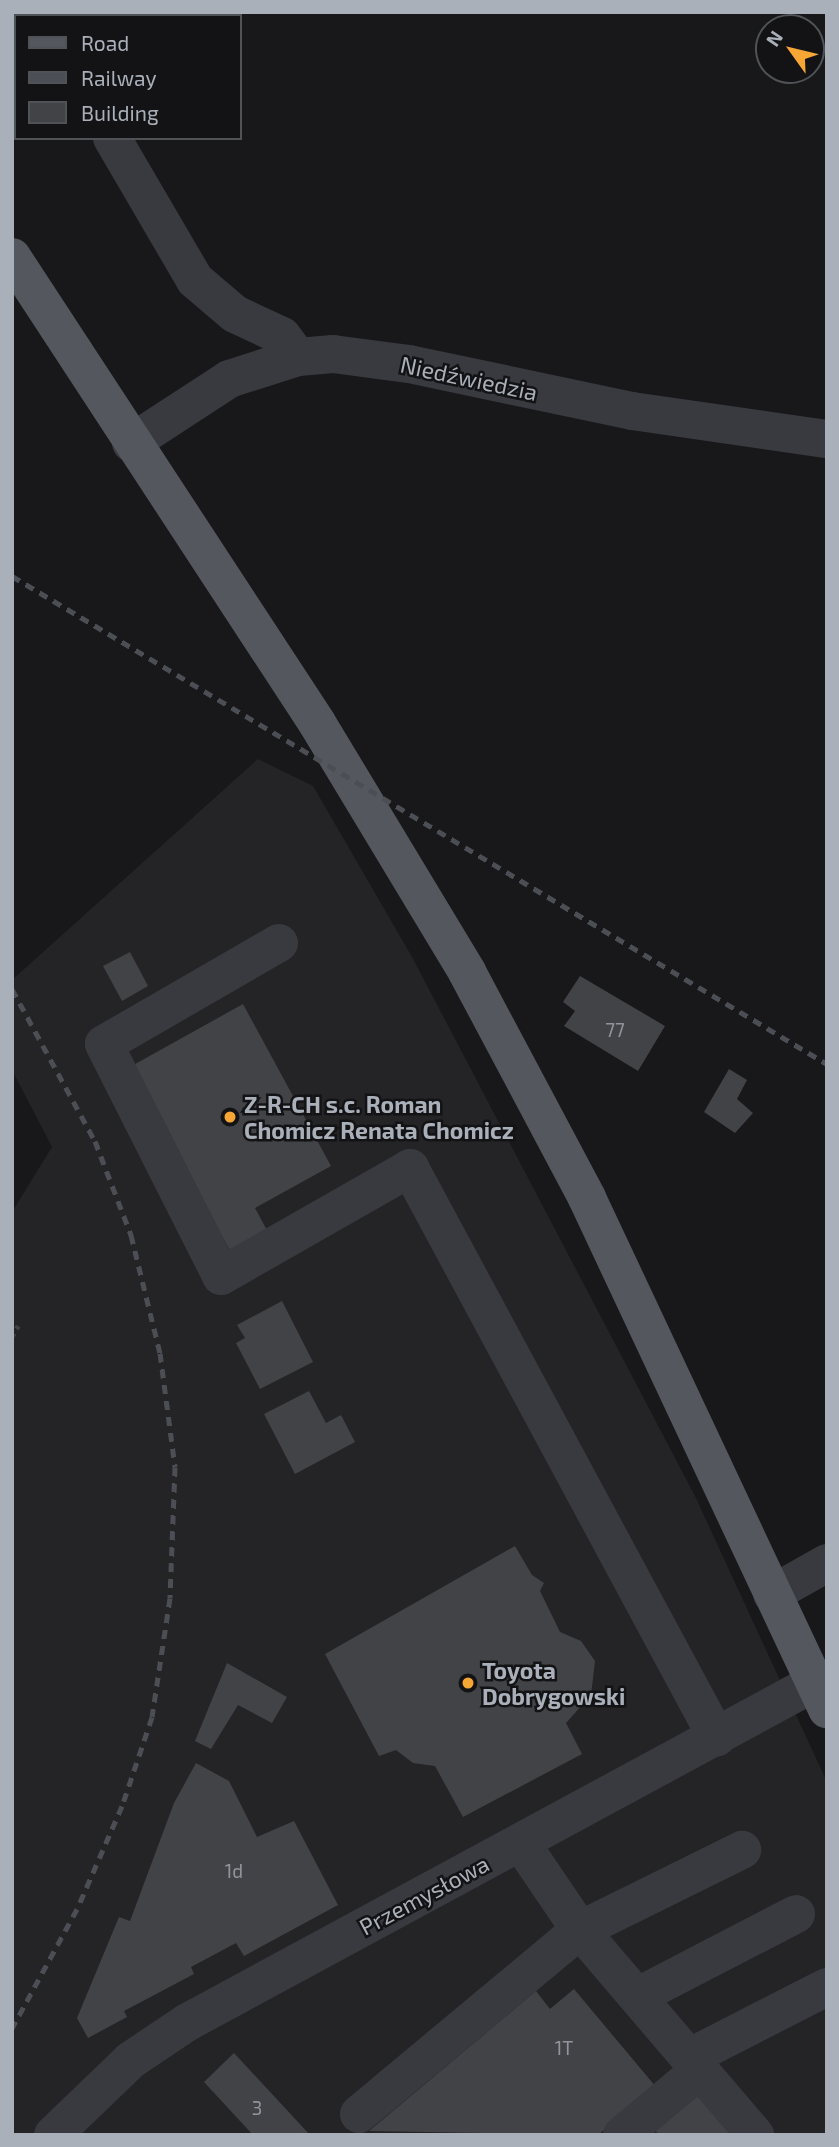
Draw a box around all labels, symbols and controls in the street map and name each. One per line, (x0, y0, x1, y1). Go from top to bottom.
legend (14, 14, 242, 140)
north arrow (755, 14, 825, 84)
text: N (760, 26, 787, 50)
text: Road (81, 30, 129, 55)
text: Railway (81, 65, 157, 90)
text: Building (81, 100, 159, 125)
street label: Niedźwiedzia (398, 350, 540, 406)
house number: 77 (605, 1019, 625, 1041)
place label: Z-R-CH s.c. Roman Chomicz Renata Chomicz (244, 1090, 514, 1144)
marker: Z-R-CH s.c. Roman Chomicz Renata Chomicz (222, 1109, 238, 1125)
place label: Toyota Dobrygowski (482, 1656, 625, 1710)
marker: Toyota Dobrygowski (460, 1675, 476, 1691)
street label: Przemysłowa (354, 1849, 494, 1941)
house number: 1d (225, 1860, 243, 1882)
house number: 1T (555, 2037, 573, 2059)
house number: 3 (252, 2097, 262, 2119)

